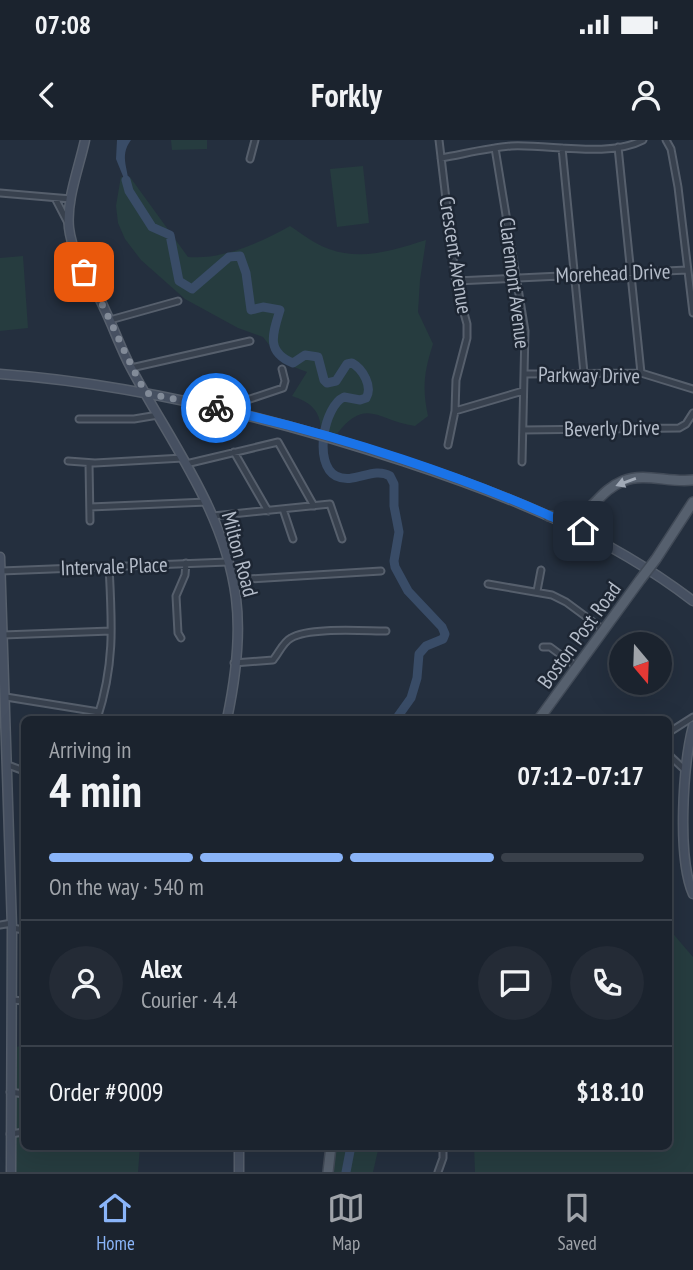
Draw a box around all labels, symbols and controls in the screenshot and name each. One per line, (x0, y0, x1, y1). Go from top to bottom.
text: 07:08 (35, 8, 91, 41)
text: Forkly (311, 74, 382, 116)
icon: back (28, 76, 66, 114)
icon: person (627, 76, 665, 114)
street label: Crescent Avenue (433, 194, 479, 316)
street label: Claremont Avenue (494, 216, 536, 350)
pin (54, 242, 114, 302)
icon: bag (65, 253, 103, 291)
street label: Morehead Drive (555, 258, 671, 288)
street label: Parkway Drive (538, 361, 640, 389)
courier (181, 373, 251, 443)
icon: bike (197, 389, 235, 427)
street label: Beverly Drive (564, 414, 660, 442)
one-way arrow (616, 477, 637, 488)
pin (553, 501, 613, 561)
street label: Milton Road (216, 508, 264, 600)
icon: home (564, 512, 602, 550)
street label: Intervale Place (60, 551, 168, 581)
street label: Boston Post Road (531, 576, 627, 694)
north arrow (609, 632, 672, 695)
map controls (609, 632, 672, 695)
text: Arriving in (49, 735, 131, 764)
text: 07:12–07:17 (517, 759, 644, 792)
text: 4 min (49, 760, 142, 820)
text: On the way · 540 m (49, 872, 204, 901)
button: person (49, 946, 123, 1020)
button: chat (478, 946, 552, 1020)
button: phone (570, 946, 644, 1020)
text: Alex (141, 952, 182, 985)
text: Courier · 4.4 (141, 985, 237, 1014)
text: Order #9009 (49, 1075, 164, 1108)
text: $18.10 (576, 1075, 644, 1108)
tab: Home (96, 1189, 135, 1255)
tab: Map (327, 1189, 365, 1255)
tab: Saved (558, 1189, 597, 1255)

